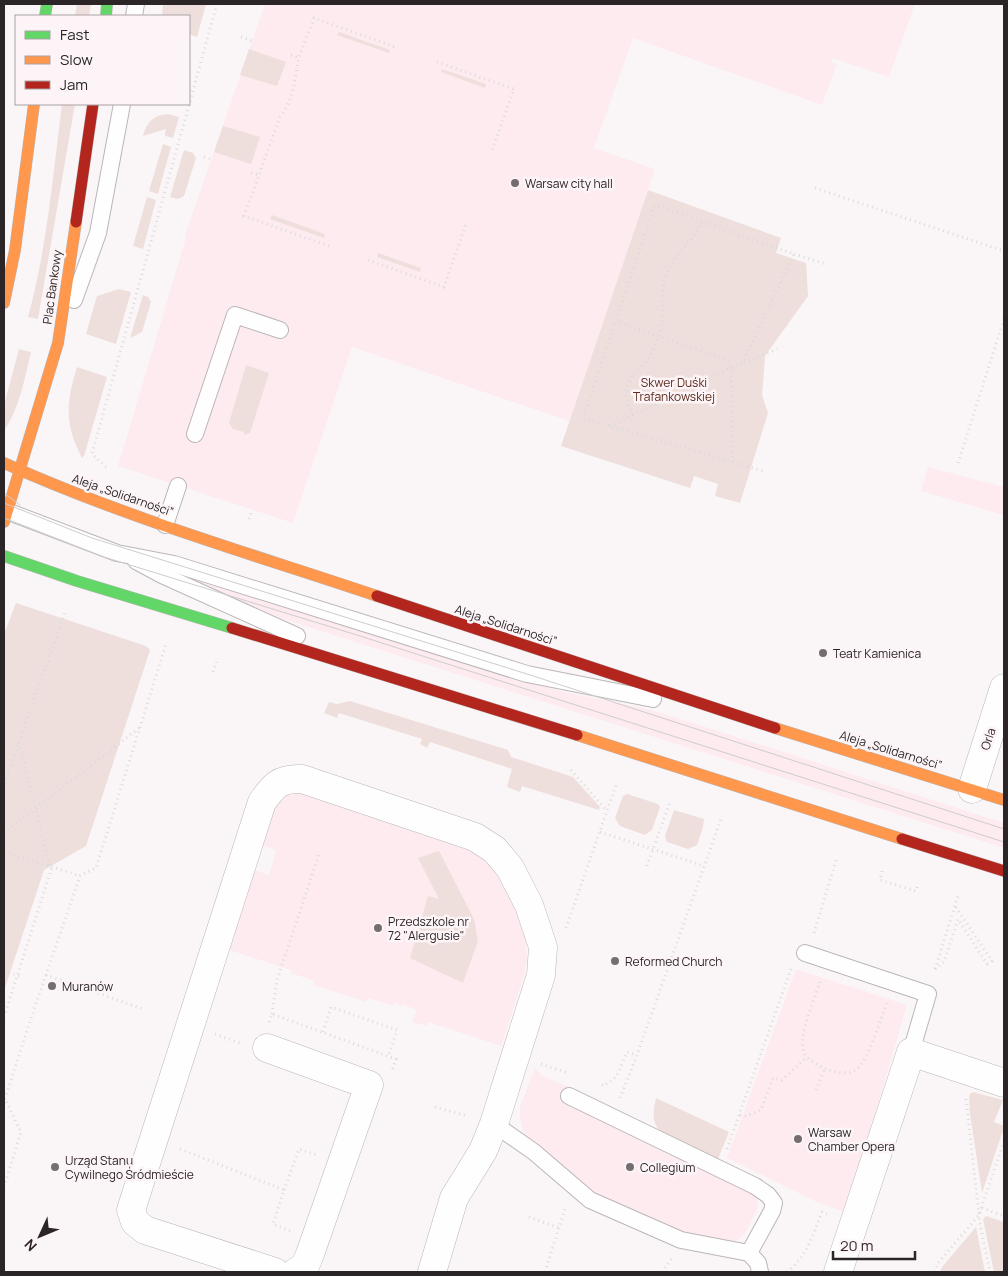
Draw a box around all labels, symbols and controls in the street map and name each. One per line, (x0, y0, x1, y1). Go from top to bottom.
legend (15, 15, 190, 105)
text: Fast (60, 24, 89, 45)
text: Slow (60, 49, 93, 70)
text: Jam (60, 74, 88, 95)
place label: Warsaw city hall (525, 175, 613, 192)
marker: Warsaw city hall (509, 177, 521, 189)
street label: Plac Bankowy (38, 248, 66, 325)
park label: Skwer Duśki Trafankowskiej (633, 374, 715, 405)
street label: Aleja „Solidarności” (70, 470, 176, 520)
street label: Aleja „Solidarności” (453, 600, 559, 650)
place label: Teatr Kamienica (833, 645, 921, 662)
marker: Teatr Kamienica (817, 647, 829, 659)
street label: Aleja „Solidarności” (838, 726, 944, 774)
street label: Orla (976, 726, 1000, 752)
place label: Przedszkole nr 72 "Alergusie" (388, 913, 470, 944)
marker: Przedszkole nr 72 "Alergusie" (372, 922, 384, 934)
place label: Reformed Church (625, 953, 723, 970)
marker: Reformed Church (609, 955, 621, 967)
place label: Muranów (62, 978, 113, 995)
marker: Muranów (46, 980, 58, 992)
place label: Warsaw Chamber Opera (808, 1124, 895, 1155)
marker: Warsaw Chamber Opera (792, 1133, 804, 1145)
place label: Urząd Stanu Cywilnego Śródmieście (65, 1152, 194, 1183)
place label: Collegium (640, 1159, 696, 1176)
marker: Urząd Stanu Cywilnego Śródmieście (49, 1161, 61, 1173)
marker: Collegium (624, 1161, 636, 1173)
north arrow (15, 1211, 65, 1261)
scale bar (833, 1228, 916, 1260)
text: N (20, 1235, 41, 1256)
text: 20 m (840, 1235, 873, 1256)

